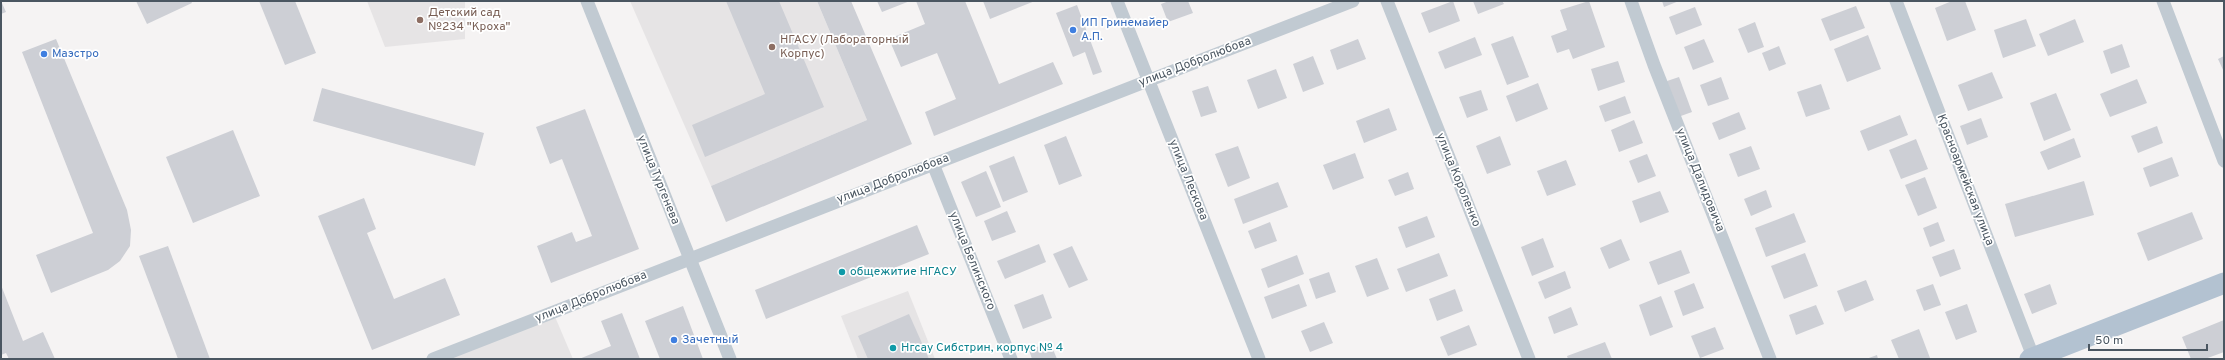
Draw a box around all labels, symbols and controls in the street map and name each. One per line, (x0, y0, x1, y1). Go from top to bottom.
place label: Детский сад №234 "Кроха" (428, 5, 511, 35)
marker: Детский сад №234 "Кроха" (415, 15, 425, 25)
place label: ИП Гринемайер А.П. (1081, 15, 1169, 45)
marker: ИП Гринемайер А.П. (1068, 25, 1078, 35)
place label: НГАСУ (Лабораторный Корпус) (780, 32, 909, 62)
street label: улица Добролюбова (1137, 33, 1253, 91)
marker: НГАСУ (Лабораторный Корпус) (767, 42, 777, 52)
place label: Маэстро (52, 46, 99, 62)
marker: Маэстро (39, 49, 49, 59)
street label: Красноармейская улица (1933, 112, 1997, 248)
street label: улица Далидовича (1672, 126, 1728, 234)
street label: улица Короленко (1432, 131, 1484, 230)
street label: улица Тургенева (633, 133, 683, 227)
street label: улица Лескова (1164, 137, 1212, 223)
street label: улица Добролюбова (835, 150, 951, 208)
street label: улица Белинского (945, 209, 999, 313)
place label: общежитие НГАСУ (850, 264, 957, 280)
street label: улица Добролюбова (533, 267, 649, 327)
marker: общежитие НГАСУ (837, 267, 847, 277)
scale bar (2089, 326, 2207, 352)
place label: Зачетный (682, 332, 739, 348)
text: 50 m (2095, 333, 2123, 349)
marker: Зачетный (669, 335, 679, 345)
place label: Нгсау Сибстрин, корпус № 4 (901, 340, 1063, 356)
marker: Нгсау Сибстрин, корпус № 4 (888, 343, 898, 353)

